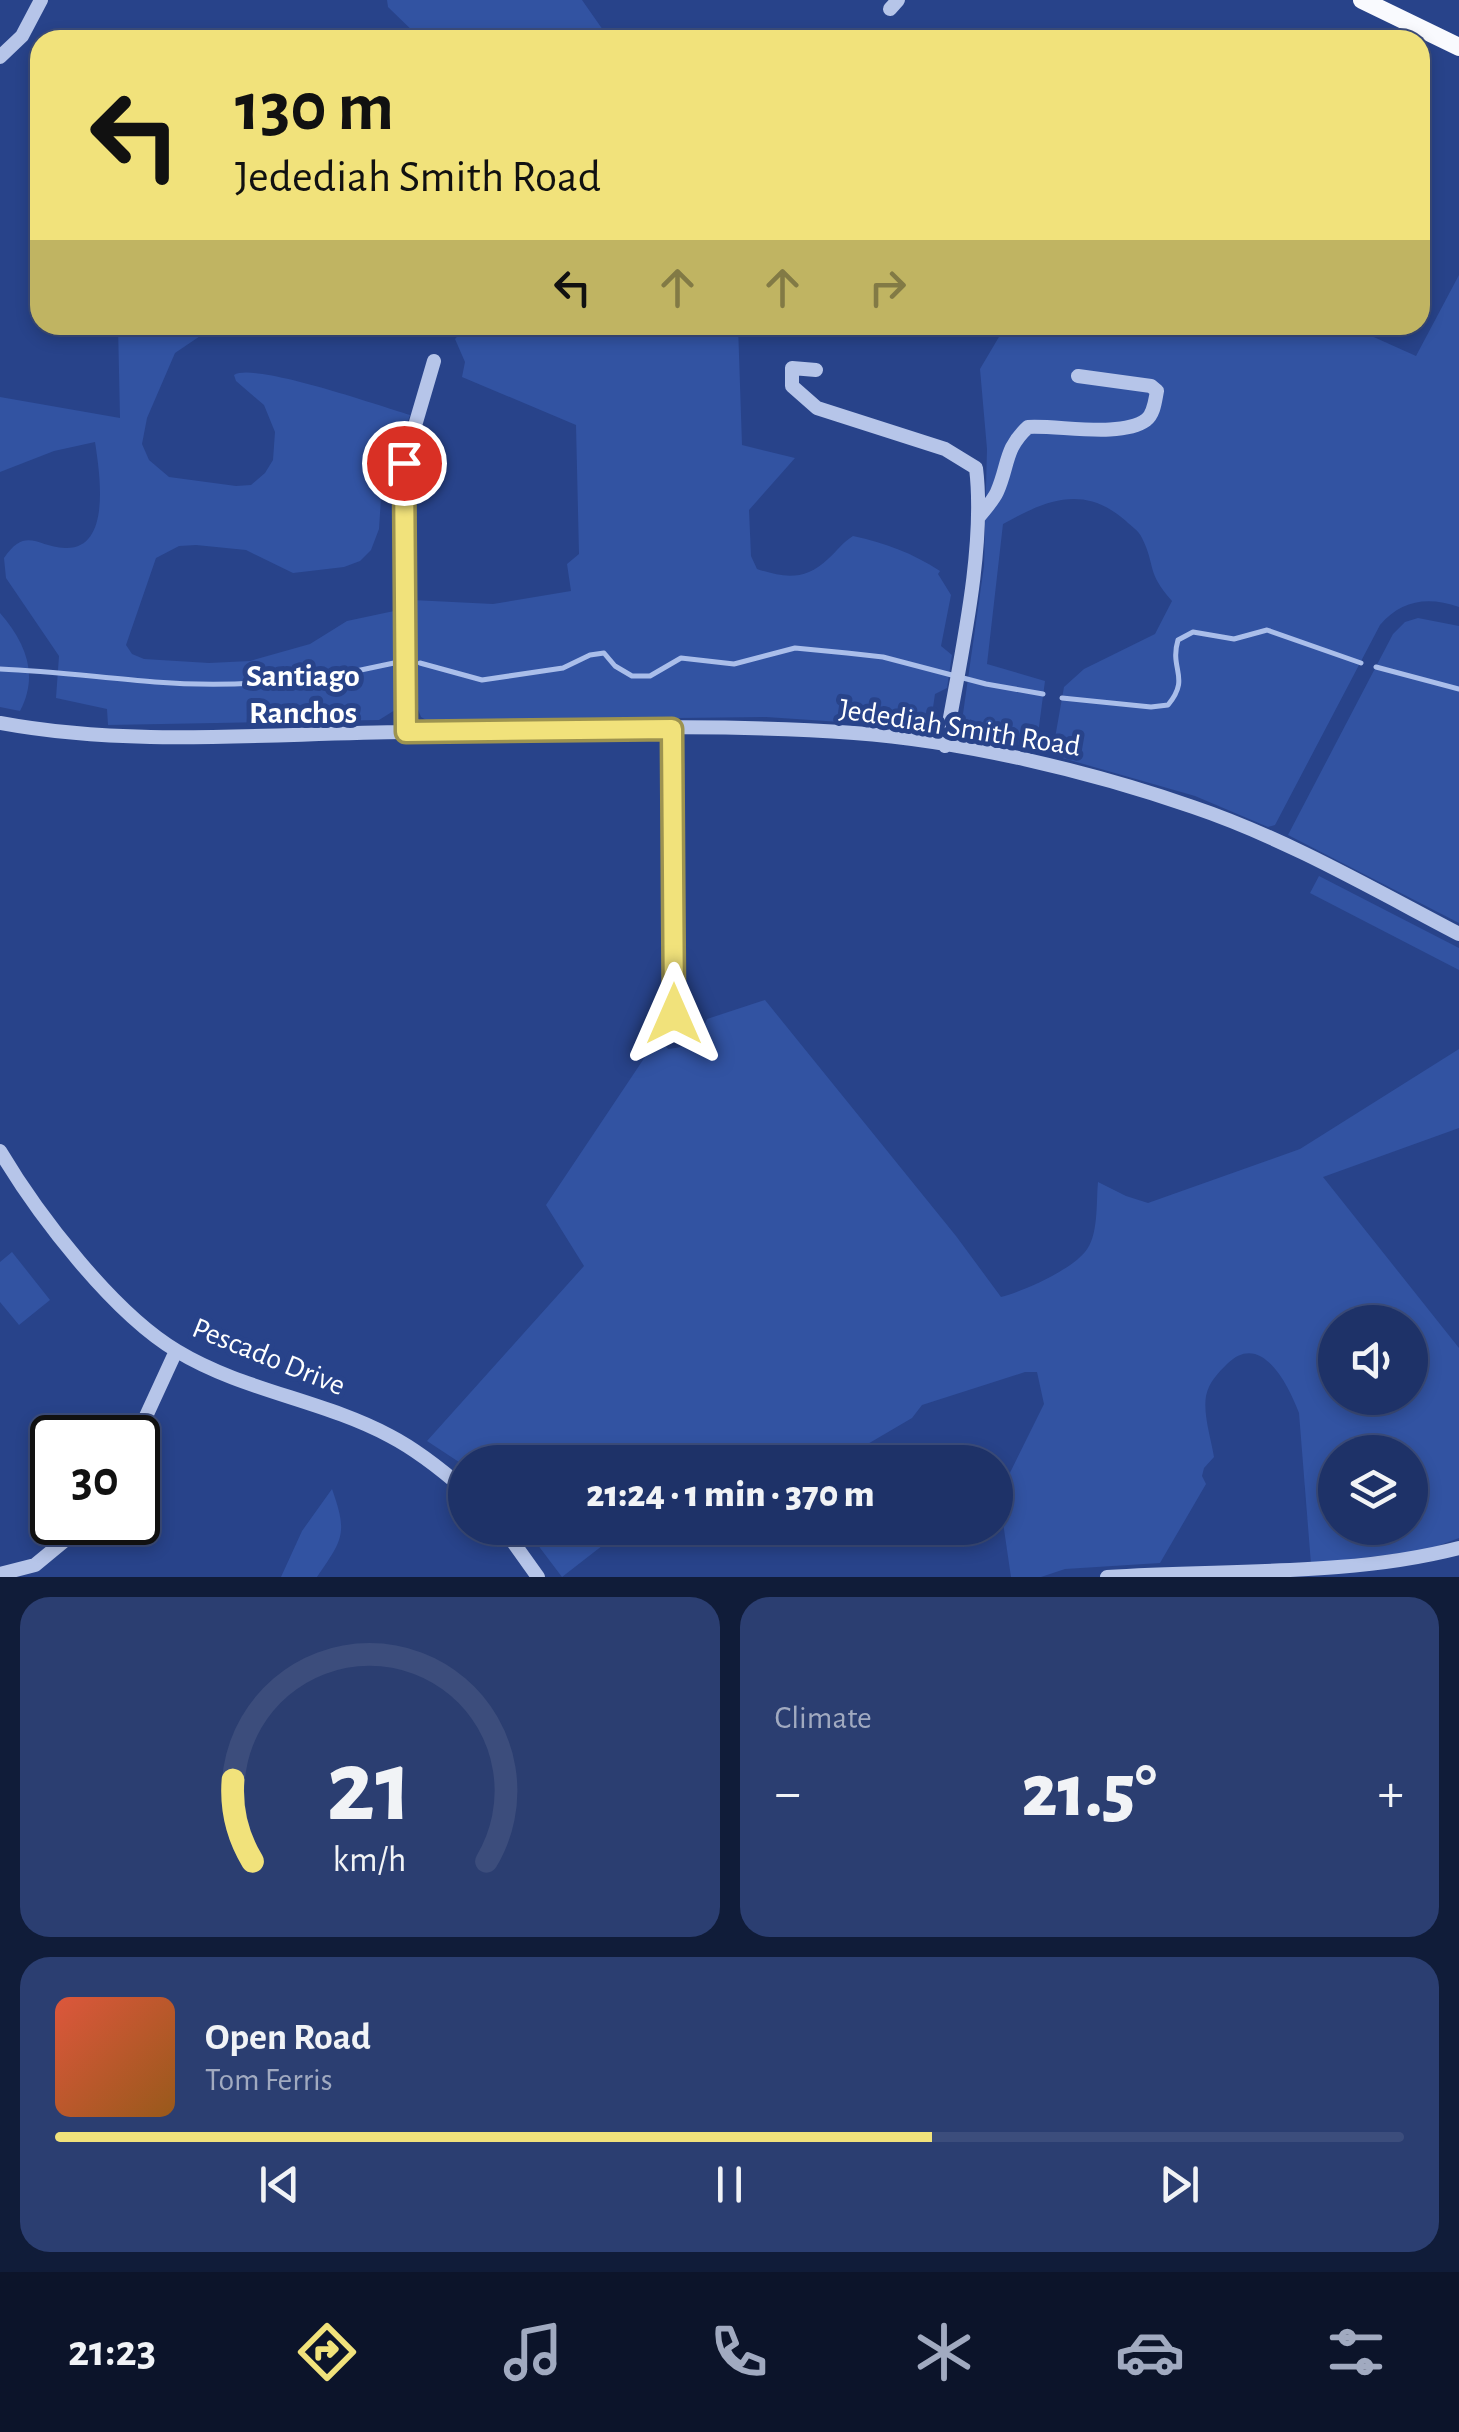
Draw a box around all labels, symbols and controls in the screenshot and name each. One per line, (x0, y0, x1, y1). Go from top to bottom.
icon: left (70, 70, 200, 200)
text: 130 m (235, 73, 394, 143)
text: Jedediah Smith Road (235, 155, 601, 200)
icon: left (545, 260, 600, 315)
icon: ahead (650, 260, 705, 315)
icon: ahead (755, 260, 810, 315)
icon: right (860, 260, 915, 315)
pin (362, 421, 447, 506)
icon: arrive (377, 436, 432, 491)
district label: Santiago Ranchos (246, 660, 360, 729)
street label: Jedediah Smith Road (837, 694, 1083, 762)
position arrow (622, 962, 726, 1066)
map controls (1318, 1305, 1428, 1545)
button: sound (1318, 1305, 1428, 1415)
street label: Pescado Drive (188, 1313, 349, 1401)
speed limit sign: 30 (30, 1415, 160, 1545)
button: layers (1318, 1435, 1428, 1545)
text: 21:24 · 1 min · 370 m (586, 1476, 875, 1514)
text: Climate (775, 1702, 872, 1734)
text: 21 (327, 1736, 413, 1840)
text: 21.5° (1022, 1755, 1157, 1830)
text: − (775, 1766, 801, 1821)
text: + (1378, 1766, 1404, 1821)
text: km/h (333, 1842, 407, 1878)
text: Open Road (205, 2019, 371, 2057)
text: Tom Ferris (205, 2064, 333, 2096)
icon: previous (252, 2157, 307, 2212)
icon: pause (702, 2157, 757, 2212)
icon: next (1152, 2157, 1207, 2212)
icon: directions (292, 2317, 362, 2387)
icon: music (498, 2317, 568, 2387)
icon: phone (704, 2317, 774, 2387)
icon: climate (909, 2317, 979, 2387)
icon: car (1115, 2317, 1185, 2387)
icon: filters (1321, 2317, 1391, 2387)
text: 21:23 (68, 2329, 156, 2374)

